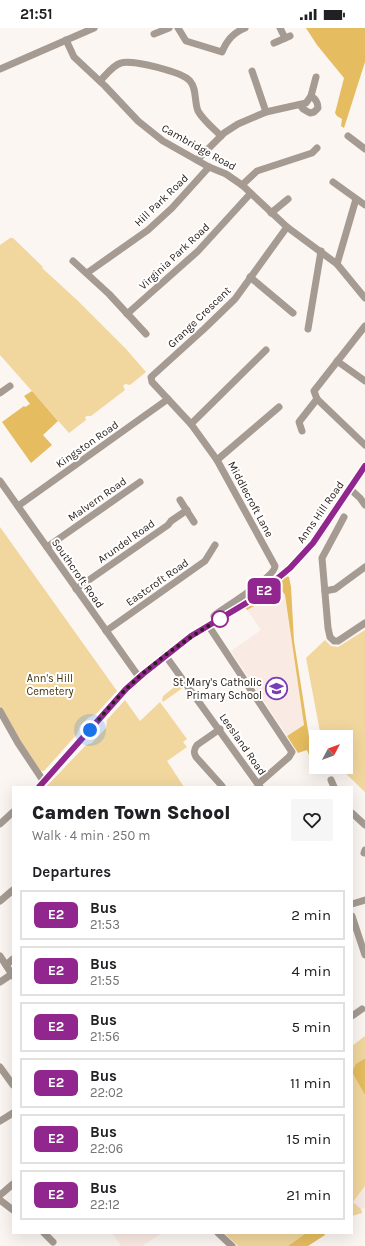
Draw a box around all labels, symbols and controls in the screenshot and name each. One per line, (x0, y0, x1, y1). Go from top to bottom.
text: 21:51 (20, 5, 53, 23)
street label: Cambridge Road (159, 122, 238, 173)
street label: Hill Park Road (132, 171, 191, 229)
street label: Virginia Park Road (136, 220, 212, 292)
street label: Grange Crescent (165, 284, 234, 351)
street label: Kingston Road (54, 418, 121, 471)
street label: Middlecroft Lane (225, 459, 276, 540)
street label: Malvern Road (66, 475, 129, 524)
street label: Anns Hill Road (294, 479, 347, 546)
street label: Arundel Road (95, 517, 157, 566)
street label: Southcroft Road (49, 536, 106, 610)
street label: Eastcroft Road (123, 556, 191, 609)
line badge: E2 (246, 578, 282, 604)
text: E2 (256, 582, 272, 599)
unlabelled marker (211, 610, 229, 628)
park label: Ann's Hill Cemetery (26, 672, 74, 698)
school or university icon: St Mary's Catholic Primary School (264, 675, 290, 701)
place label: St Mary's Catholic Primary School (173, 676, 262, 702)
street label: Leesland Road (216, 711, 269, 778)
your location (80, 720, 100, 740)
north arrow (309, 730, 353, 774)
map controls (309, 730, 353, 774)
button: heart (291, 799, 333, 841)
text: Camden Town School (32, 802, 231, 824)
text: Walk · 4 min · 250 m (32, 828, 150, 843)
text: Departures (32, 863, 111, 881)
text: Bus (90, 899, 117, 917)
text: E2 (48, 906, 64, 923)
text: 2 min (291, 906, 331, 924)
text: 21:53 (90, 917, 120, 932)
text: Bus (90, 955, 117, 973)
text: E2 (48, 962, 64, 979)
text: 4 min (292, 962, 331, 980)
text: 21:55 (90, 973, 120, 988)
text: Bus (90, 1011, 117, 1029)
text: E2 (48, 1018, 64, 1035)
text: 5 min (291, 1018, 331, 1036)
text: 21:56 (90, 1029, 120, 1044)
text: Bus (90, 1067, 117, 1085)
text: E2 (48, 1074, 64, 1091)
text: 11 min (290, 1074, 331, 1092)
text: 22:02 (90, 1085, 123, 1100)
text: Bus (90, 1123, 117, 1141)
text: E2 (48, 1130, 64, 1147)
text: 15 min (286, 1130, 331, 1148)
text: 22:06 (90, 1141, 123, 1156)
text: Bus (90, 1179, 117, 1197)
text: E2 (48, 1186, 64, 1203)
text: 21 min (286, 1186, 331, 1204)
text: 22:12 (90, 1197, 120, 1212)

